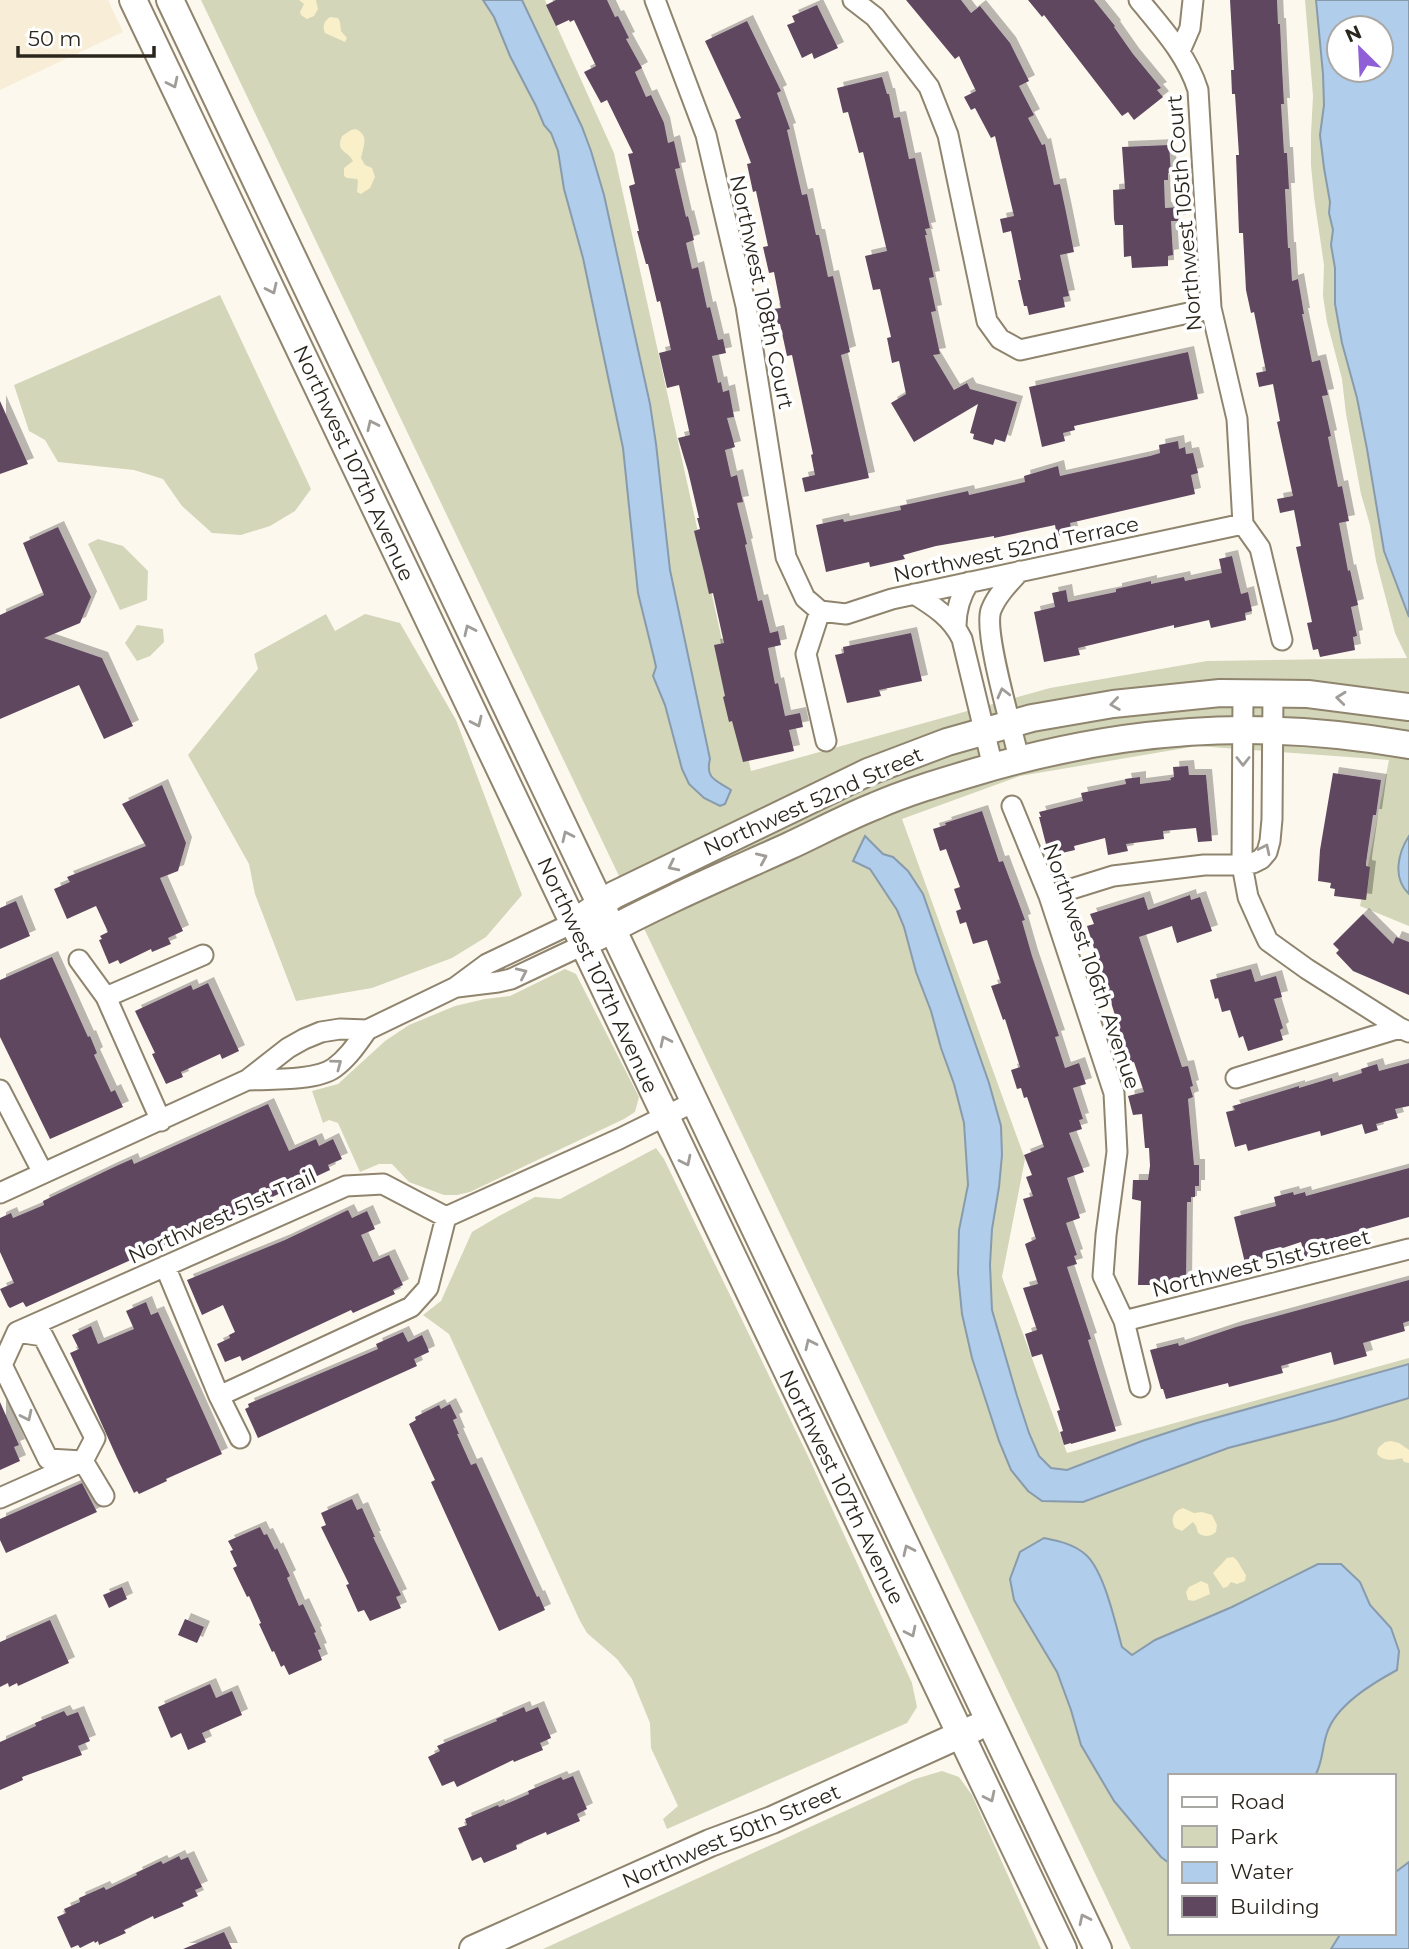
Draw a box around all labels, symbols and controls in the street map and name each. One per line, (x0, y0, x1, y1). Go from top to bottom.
scale bar (18, 14, 154, 58)
north arrow (1325, 14, 1395, 84)
text: N (1342, 20, 1365, 48)
text: 50 m (28, 26, 82, 51)
one-way arrow (165, 76, 179, 89)
street label: Northwest 105th Court (1161, 94, 1207, 332)
street label: Northwest 108th Court (725, 173, 799, 411)
one-way arrow (263, 282, 277, 294)
street label: Northwest 107th Avenue (288, 341, 420, 585)
one-way arrow (366, 420, 380, 432)
street label: Northwest 52nd Terrace (891, 511, 1141, 587)
one-way arrow (463, 625, 477, 637)
one-way arrow (997, 687, 1012, 699)
one-way arrow (1336, 690, 1347, 705)
one-way arrow (1109, 696, 1120, 711)
one-way arrow (469, 715, 483, 727)
street label: Northwest 52nd Street (699, 741, 927, 861)
one-way arrow (1235, 757, 1251, 767)
one-way arrow (561, 830, 575, 843)
street label: Northwest 106th Avenue (1038, 840, 1146, 1092)
one-way arrow (1257, 844, 1271, 856)
one-way arrow (755, 852, 767, 866)
street label: Northwest 107th Avenue (532, 853, 664, 1097)
one-way arrow (668, 857, 680, 871)
one-way arrow (515, 968, 527, 982)
one-way arrow (659, 1036, 673, 1048)
one-way arrow (329, 1060, 341, 1073)
one-way arrow (678, 1154, 692, 1166)
street label: Northwest 51st Trail (124, 1163, 320, 1269)
street label: Northwest 51st Street (1149, 1224, 1373, 1302)
one-way arrow (804, 1339, 818, 1351)
street label: Northwest 107th Avenue (774, 1366, 910, 1608)
one-way arrow (18, 1409, 32, 1421)
one-way arrow (902, 1545, 916, 1557)
one-way arrow (903, 1625, 917, 1637)
legend (1168, 1774, 1395, 1935)
street label: Northwest 50th Street (618, 1779, 844, 1893)
text: Road (1230, 1789, 1285, 1814)
one-way arrow (982, 1790, 996, 1802)
text: Park (1230, 1824, 1278, 1849)
text: Water (1230, 1859, 1294, 1884)
text: Building (1230, 1894, 1320, 1919)
one-way arrow (1078, 1914, 1092, 1926)

